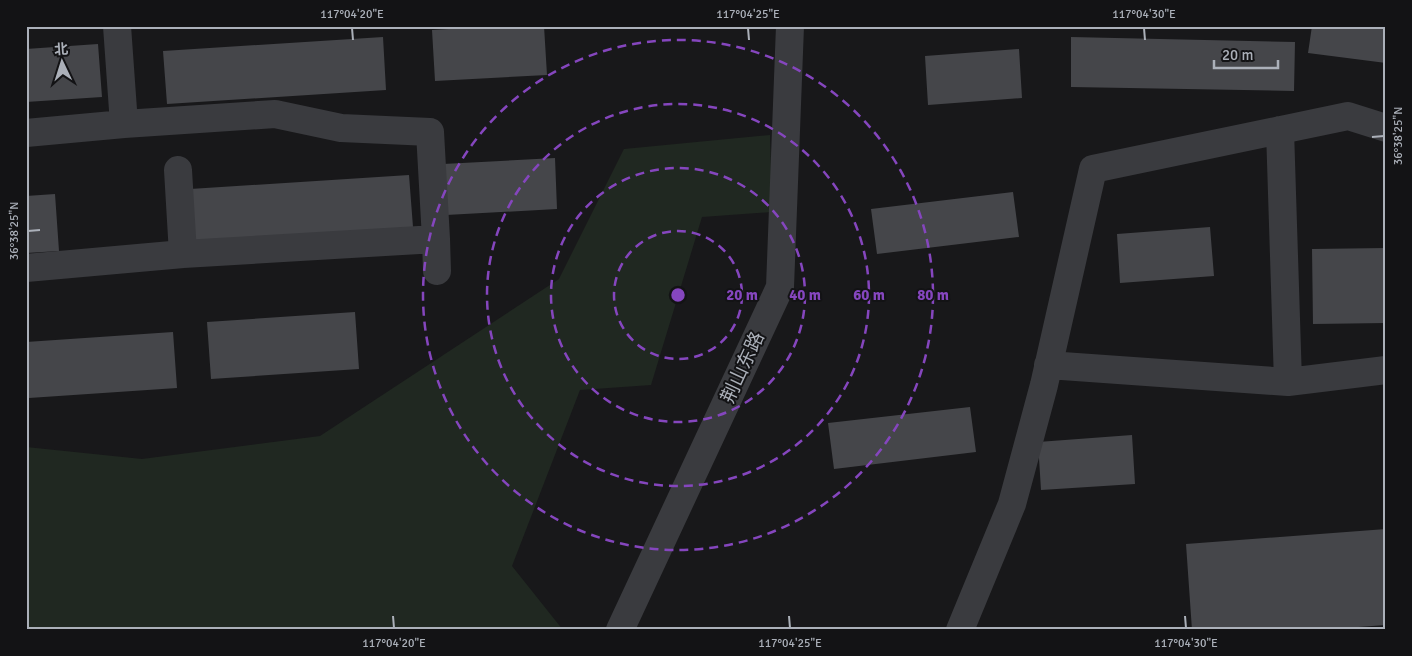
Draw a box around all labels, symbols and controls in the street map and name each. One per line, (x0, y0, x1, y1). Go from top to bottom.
text: 117°04'20"E (320, 7, 384, 22)
text: 117°04'25"E (716, 7, 780, 22)
text: 117°04'30"E (1112, 7, 1176, 22)
north arrow (38, 38, 88, 88)
scale bar (1214, 38, 1278, 70)
text: 北 (54, 41, 69, 58)
text: 20 m (1222, 46, 1253, 64)
text: 36°38'25"N (1391, 107, 1406, 165)
text: 36°38'25"N (7, 202, 22, 260)
centre of rings (669, 286, 687, 304)
text: 20 m (726, 286, 758, 304)
text: 40 m (789, 286, 821, 304)
text: 60 m (853, 286, 885, 304)
text: 80 m (917, 286, 949, 304)
street label: 荆山东路 (716, 328, 770, 407)
text: 117°04'20"E (362, 636, 426, 651)
text: 117°04'25"E (758, 636, 822, 651)
text: 117°04'30"E (1154, 636, 1218, 651)

